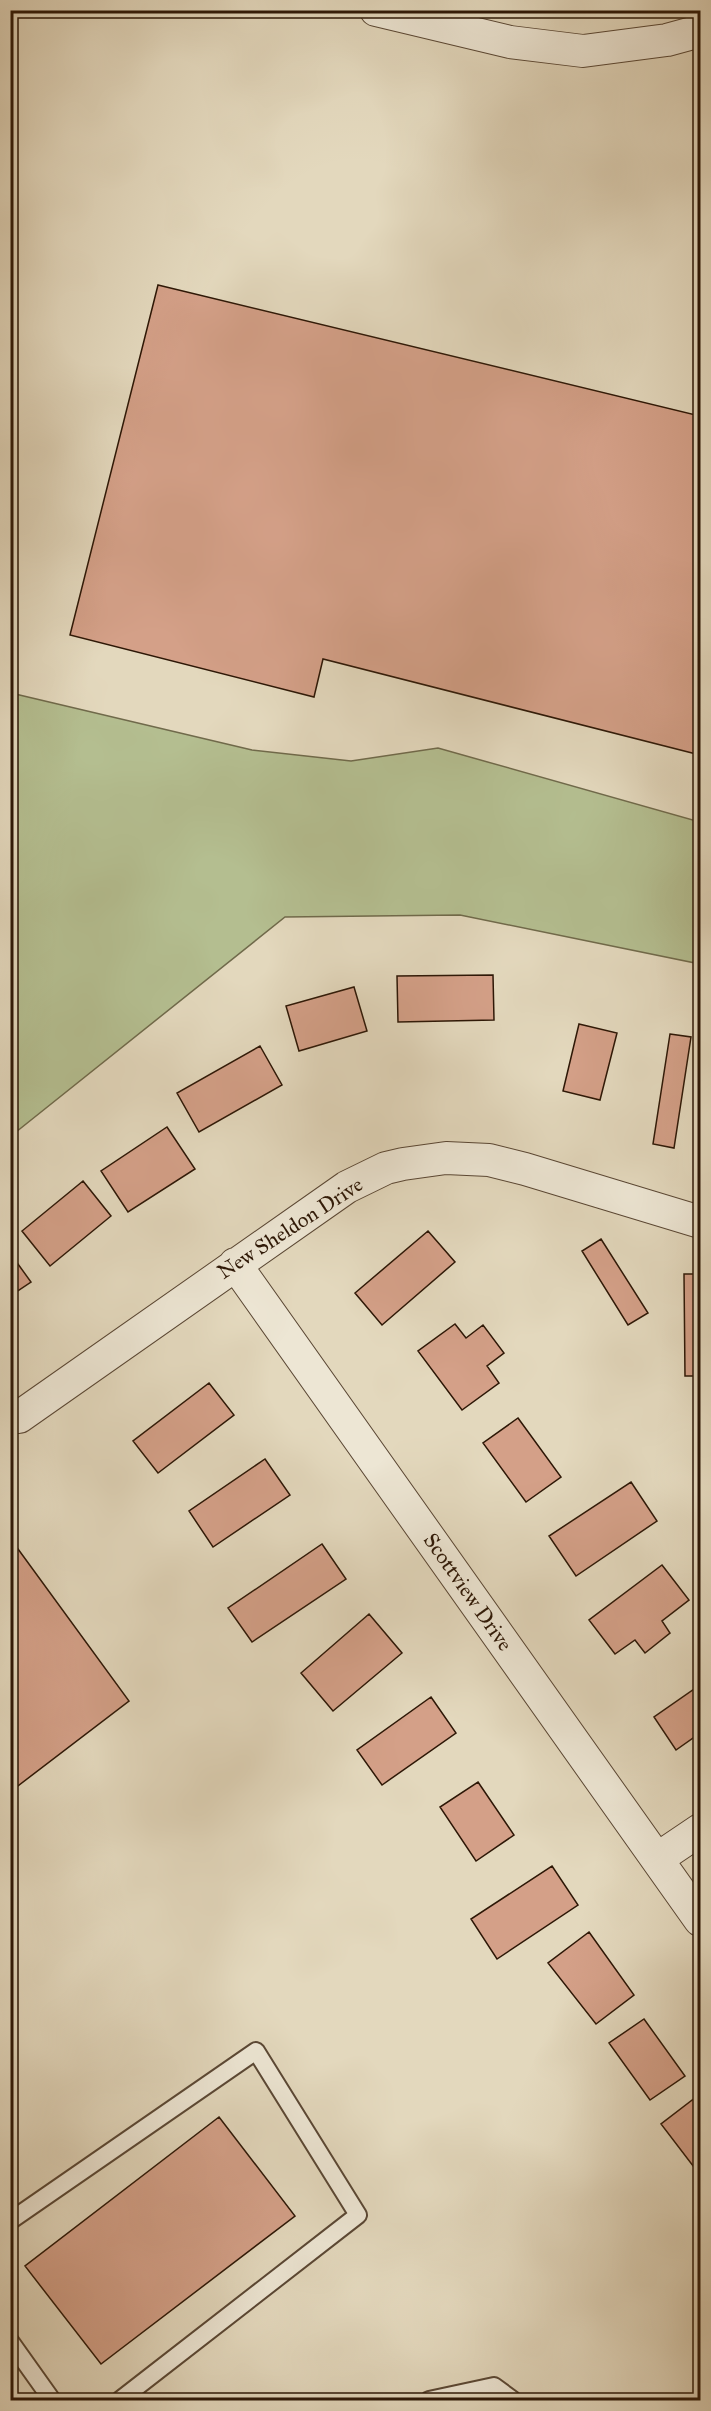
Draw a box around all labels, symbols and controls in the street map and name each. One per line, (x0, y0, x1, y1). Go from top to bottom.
street label: New Sheldon Drive (212, 1171, 368, 1285)
street label: Scottview Drive (418, 1528, 518, 1656)

